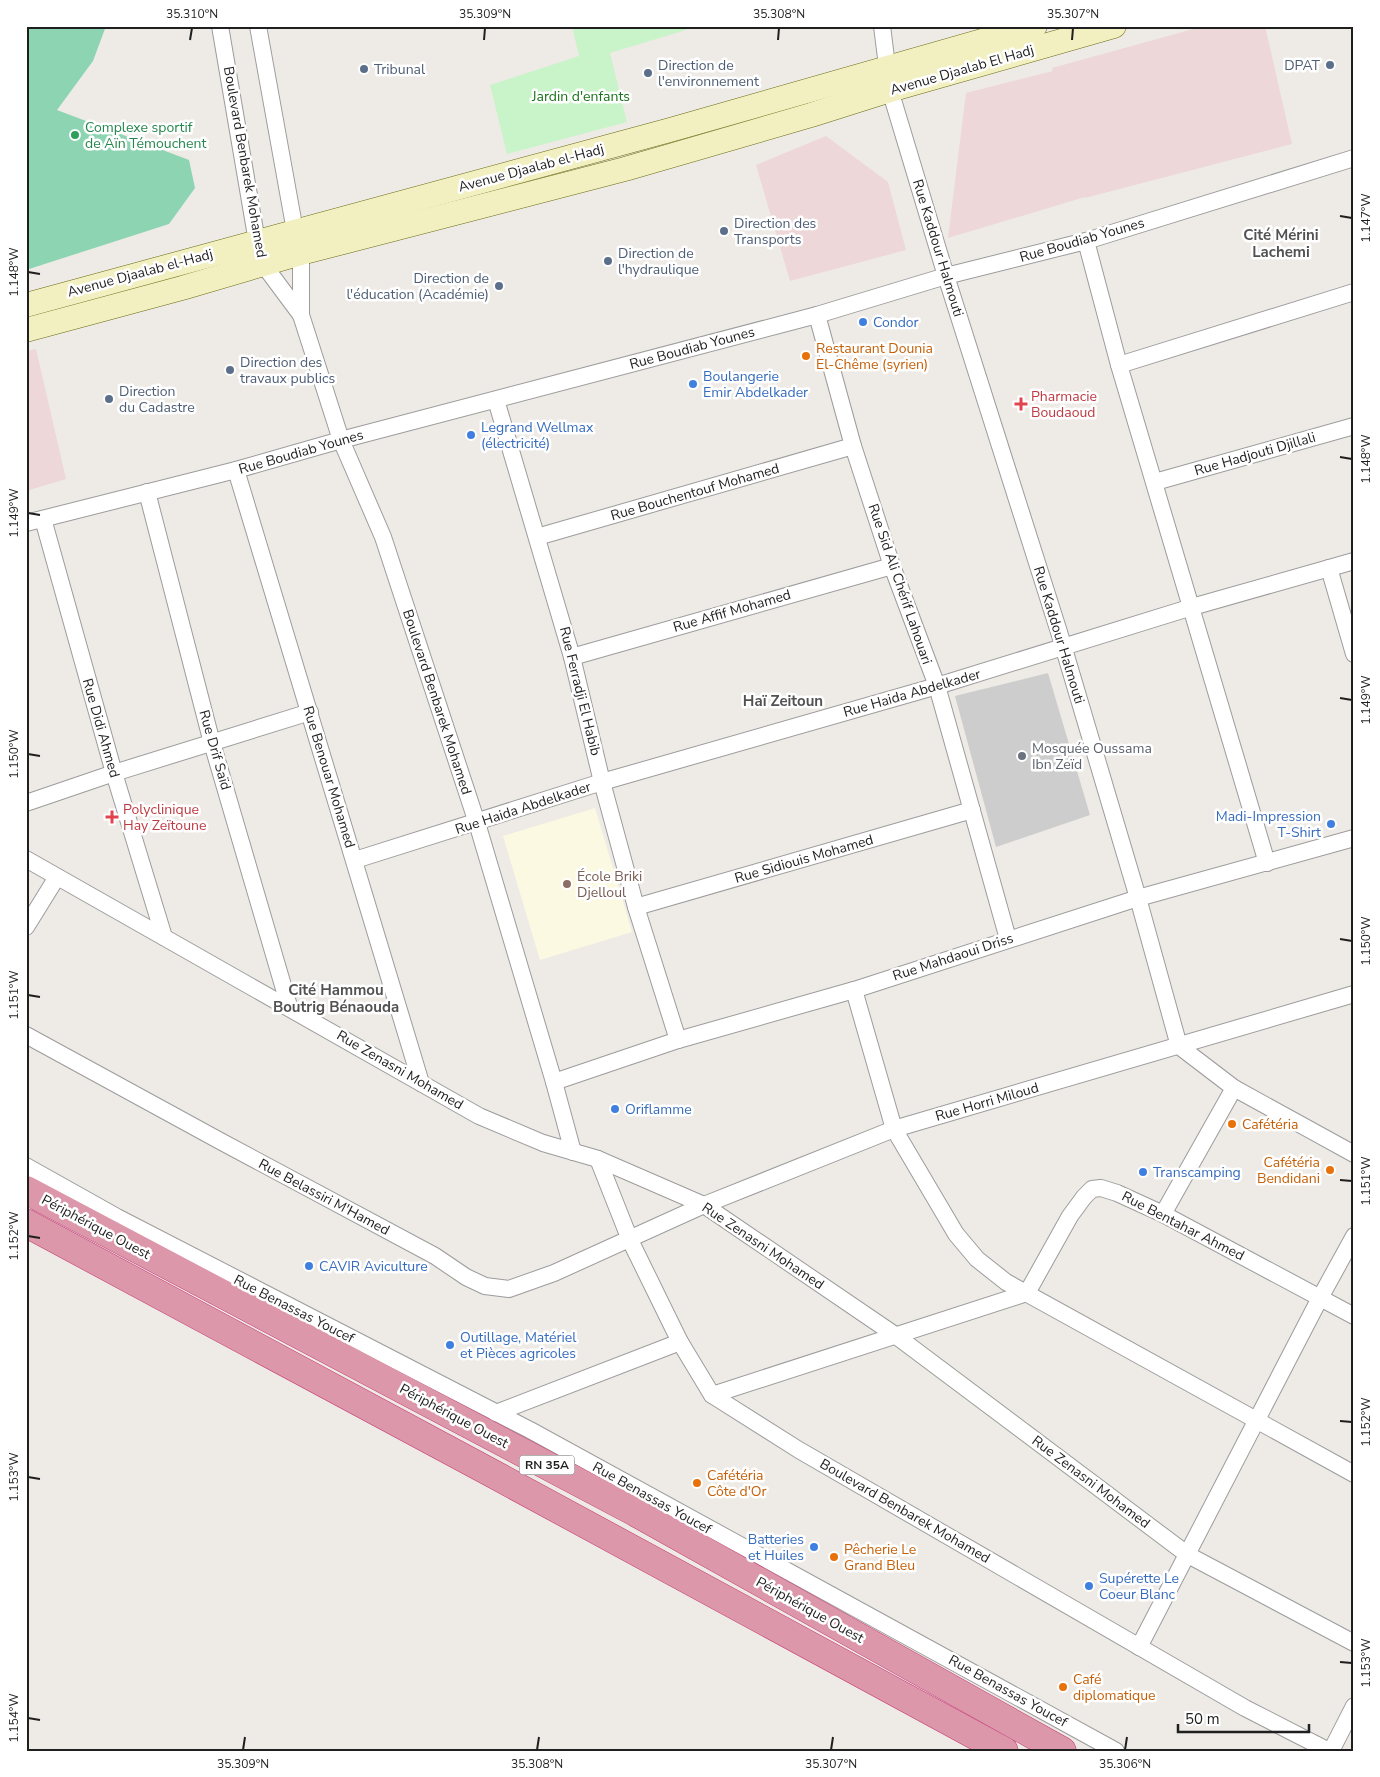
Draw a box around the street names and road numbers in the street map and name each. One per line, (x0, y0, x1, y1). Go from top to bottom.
street label: Avenue Djaalab El Hadj (888, 40, 1036, 100)
street label: Boulevard Benbarek Mohamed (219, 65, 271, 259)
street label: Avenue Djaalab el-Hadj (456, 139, 606, 197)
street label: Rue Kaddour Halmouti (908, 177, 968, 319)
street label: Rue Boudiab Younes (1017, 213, 1147, 267)
street label: Avenue Djaalab el-Hadj (65, 244, 215, 302)
street label: Rue Boudiab Younes (627, 322, 757, 374)
street label: Rue Boudiab Younes (236, 425, 366, 479)
street label: Rue Hadjouti Djillali (1192, 428, 1318, 480)
street label: Rue Bouchentouf Mohamed (608, 459, 782, 525)
street label: Rue Sid Ali Chérif Lahouari (864, 501, 936, 667)
street label: Rue Kaddour Halmouti (1029, 564, 1089, 706)
street label: Rue Affif Mohamed (671, 585, 793, 637)
street label: Boulevard Benbarek Mohamed (398, 607, 476, 797)
street label: Rue Ferradji El Habib (555, 624, 605, 758)
street label: Rue Haida Abdelkader (841, 664, 983, 722)
street label: Rue Didi Ahmed (78, 676, 124, 780)
street label: Rue Benouar Mohamed (298, 704, 360, 850)
street label: Rue Drif Saïd (194, 708, 236, 792)
street label: Rue Haida Abdelkader (453, 777, 593, 839)
street label: Rue Sidiouis Mohamed (732, 830, 876, 888)
street label: Rue Mahdaoui Driss (890, 928, 1016, 985)
street label: Rue Zenasni Mohamed (333, 1026, 467, 1114)
street label: Rue Horri Miloud (933, 1078, 1041, 1126)
street label: Rue Belassiri M'Hamed (255, 1154, 393, 1240)
street label: Rue Bentahar Ahmed (1118, 1187, 1248, 1265)
street label: Périphérique Ouest (38, 1190, 154, 1264)
street label: Rue Zenasni Mohamed (698, 1198, 828, 1294)
street label: Rue Benassas Youcef (230, 1270, 358, 1348)
street label: Périphérique Ouest (396, 1379, 512, 1453)
street label: Rue Zenasni Mohamed (1028, 1431, 1154, 1533)
street label: Boulevard Benbarek Mohamed (816, 1454, 994, 1568)
road number: RN 35A (520, 1456, 574, 1474)
street label: Rue Benassas Youcef (589, 1457, 715, 1539)
street label: Périphérique Ouest (753, 1572, 867, 1648)
street label: Rue Benassas Youcef (945, 1650, 1071, 1732)

